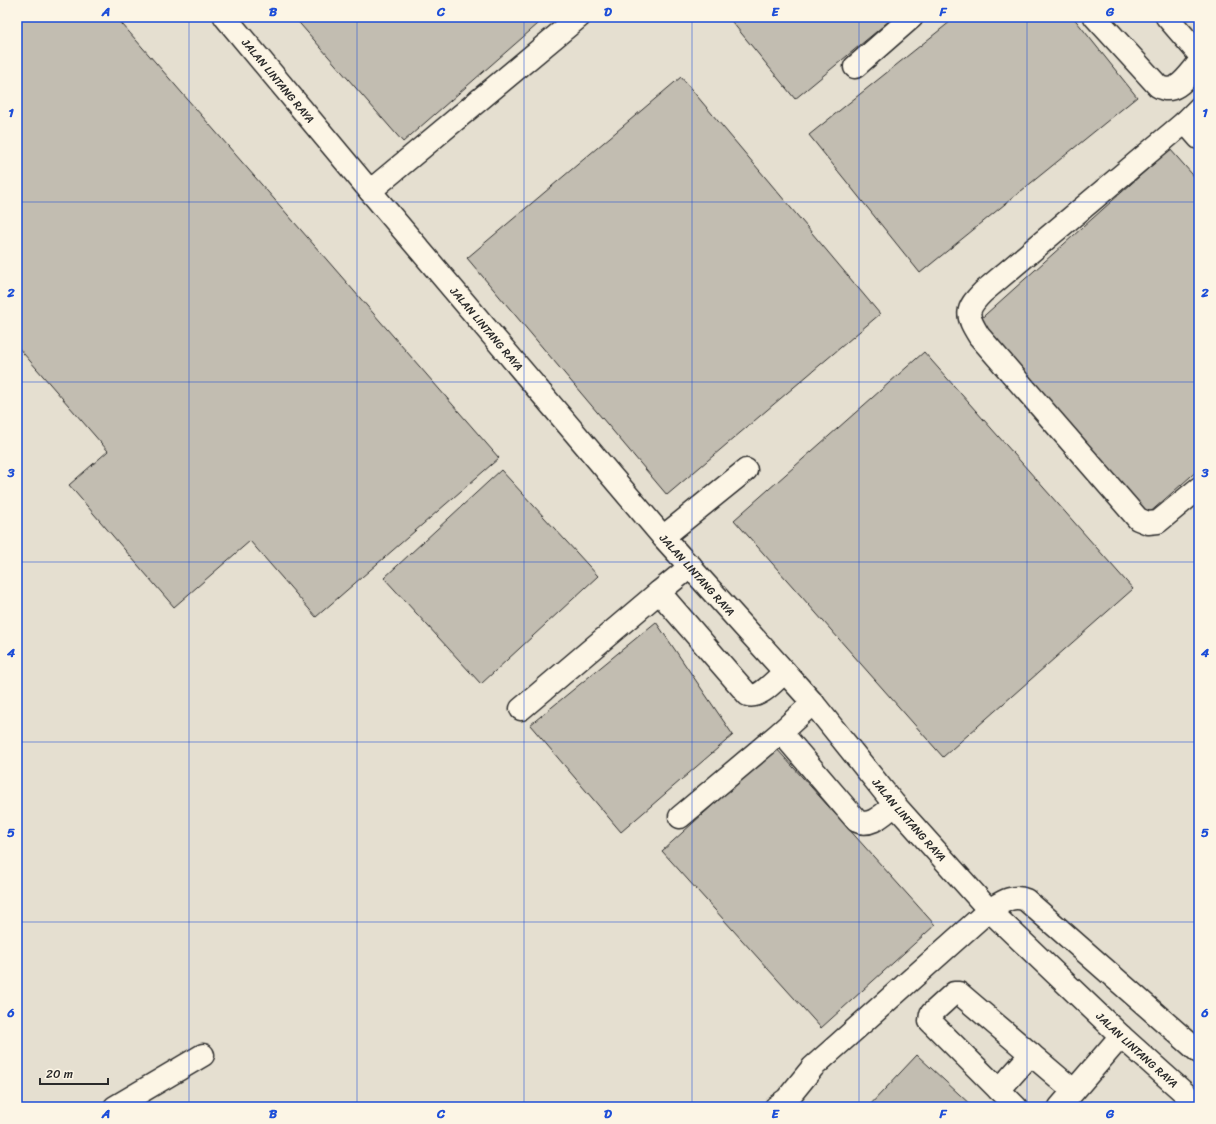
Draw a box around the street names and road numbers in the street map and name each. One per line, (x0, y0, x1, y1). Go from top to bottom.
street label: JALAN LINTANG RAYA (236, 34, 319, 128)
street label: JALAN LINTANG RAYA (444, 282, 528, 375)
street label: JALAN LINTANG RAYA (654, 529, 739, 621)
street label: JALAN LINTANG RAYA (866, 774, 951, 866)
street label: JALAN LINTANG RAYA (1091, 1007, 1182, 1093)

